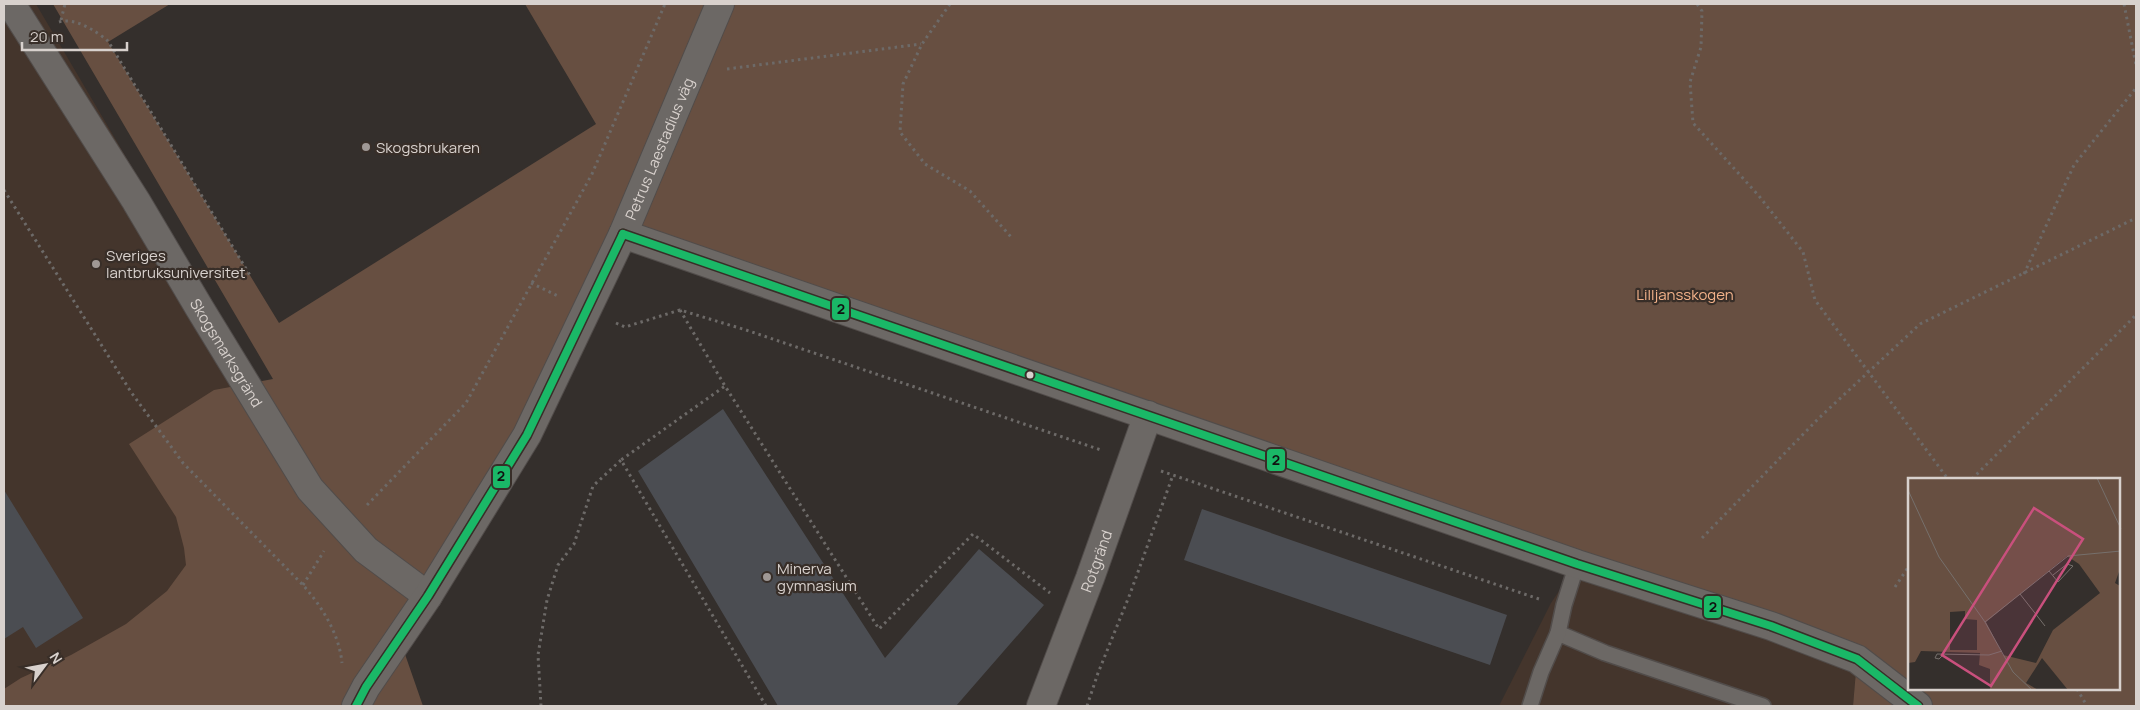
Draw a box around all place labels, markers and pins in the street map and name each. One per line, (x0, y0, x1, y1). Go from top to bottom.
place label: Skogsbrukaren (376, 137, 480, 158)
marker: Skogsbrukaren (360, 141, 372, 153)
place label: Sveriges lantbruksuniversitet (106, 245, 246, 283)
marker: Sveriges lantbruksuniversitet (90, 258, 102, 270)
unlabelled marker (1025, 370, 1035, 380)
place label: Minerva gymnasium (777, 558, 857, 596)
marker: Minerva gymnasium (761, 571, 773, 583)

